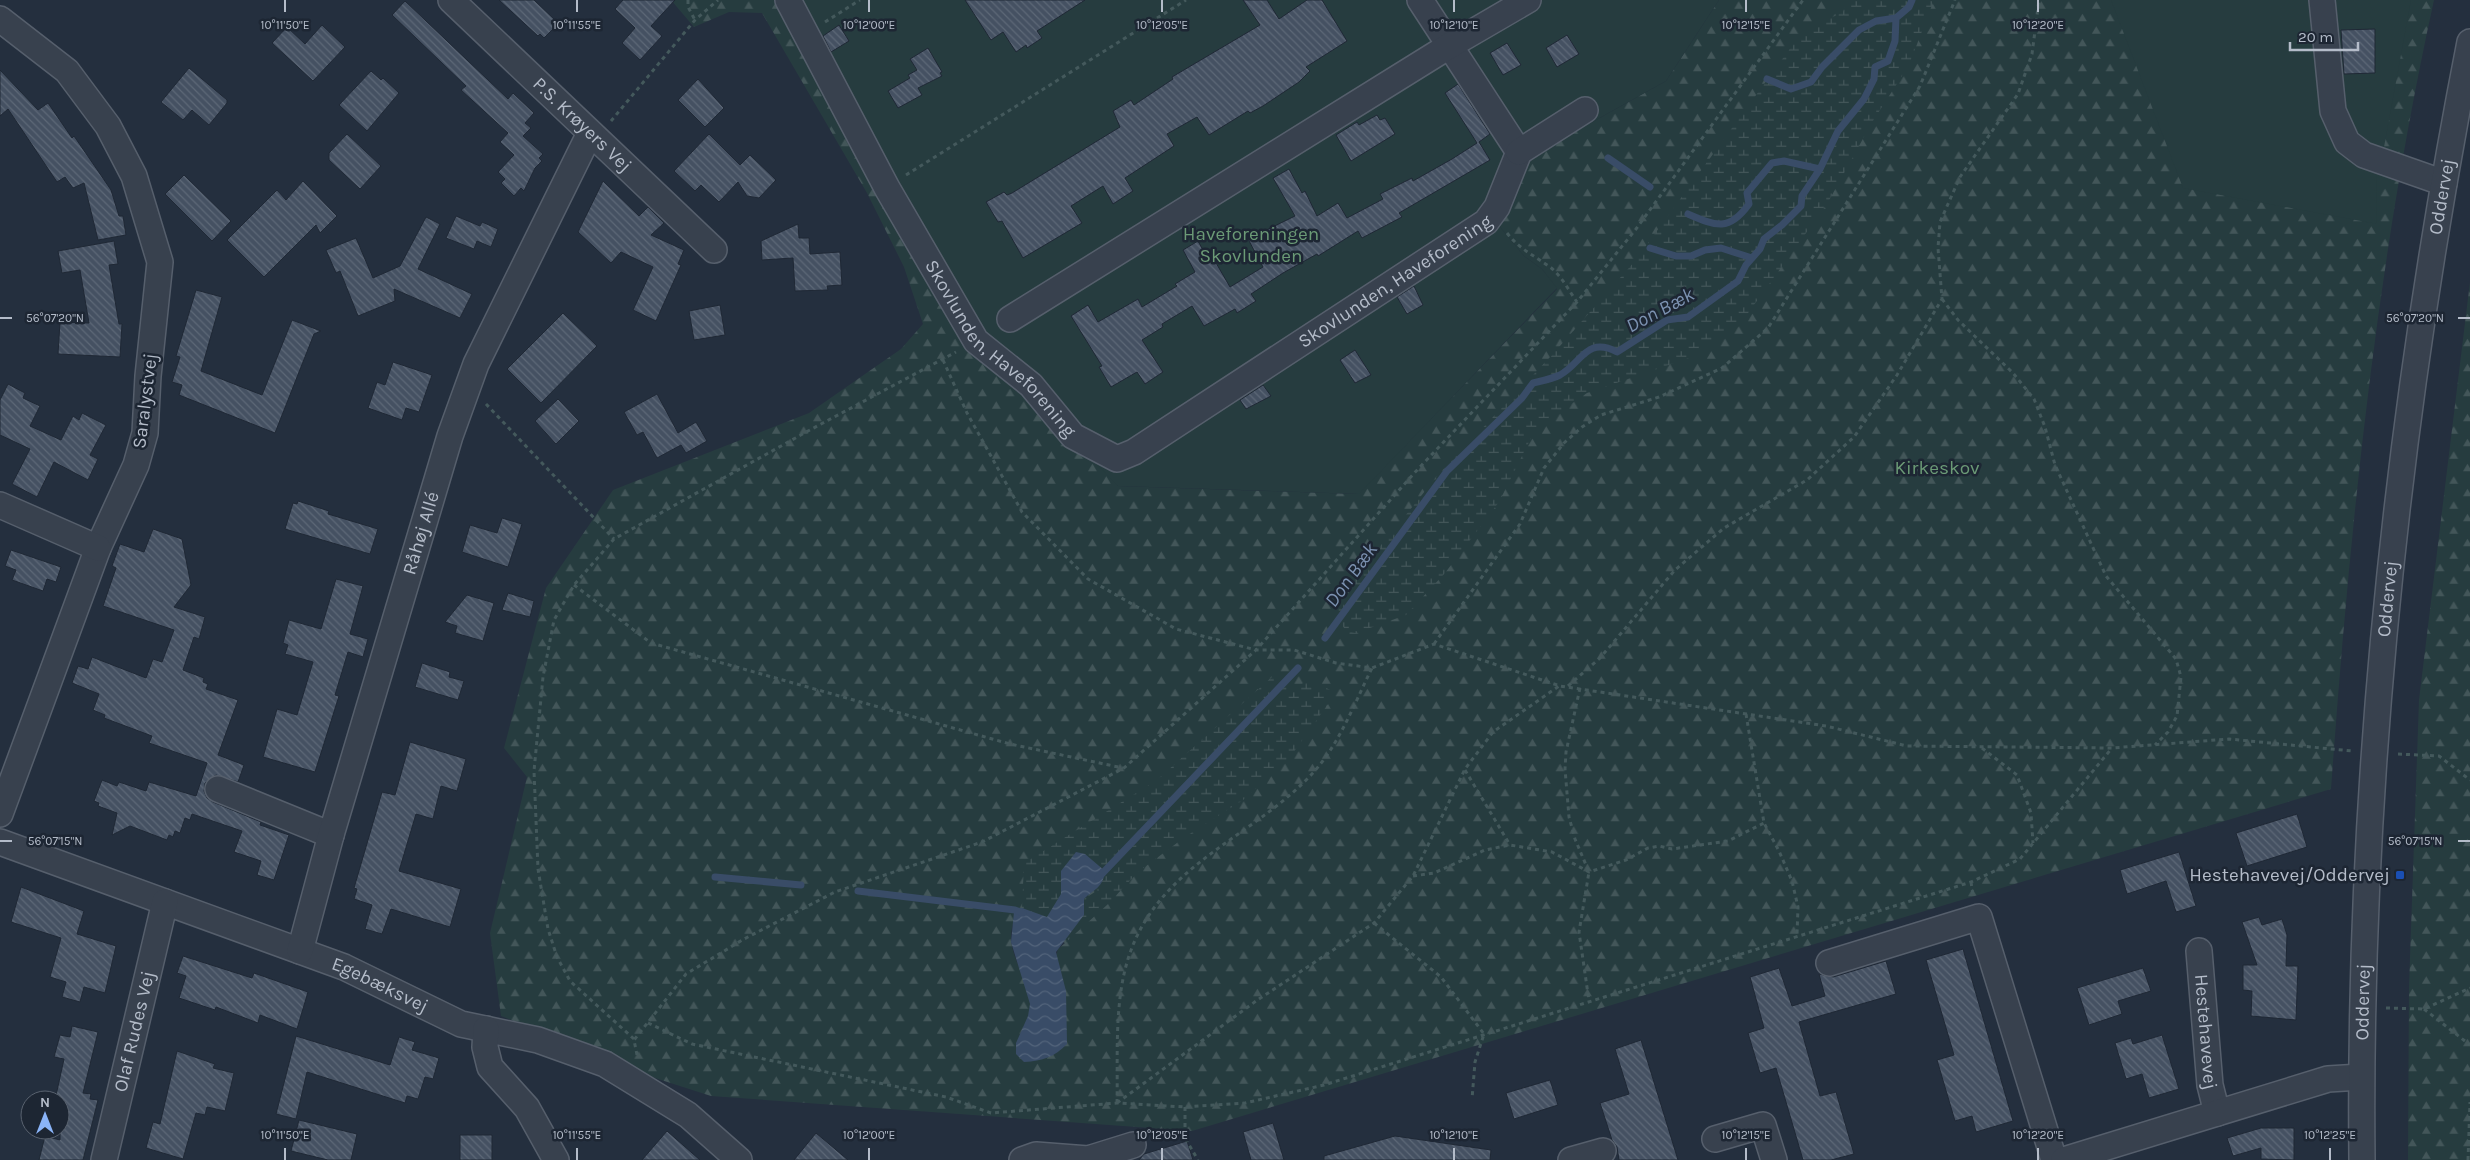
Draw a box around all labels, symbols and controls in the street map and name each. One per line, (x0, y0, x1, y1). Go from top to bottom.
text: 10°11'50"E (260, 18, 310, 32)
text: 10°11'55"E (553, 18, 601, 32)
text: 10°12'00"E (843, 18, 895, 32)
text: 10°12'05"E (1136, 18, 1188, 32)
text: 10°12'10"E (1429, 18, 1479, 32)
text: 10°12'15"E (1722, 18, 1770, 32)
text: 10°12'20"E (2012, 18, 2064, 32)
scale bar (2290, 20, 2358, 52)
text: 20 m (2298, 28, 2333, 46)
street label: P.S. Krøyers Vej (528, 73, 636, 177)
street label: Oddervej (2425, 157, 2459, 236)
street label: Skovlunden, Haveforening (1294, 210, 1496, 353)
park label: Haveforeningen Skovlunden (1183, 223, 1319, 267)
street label: Skovlunden, Haveforening (920, 256, 1081, 442)
water label: Don Bæk (1622, 282, 1699, 337)
text: 56°07'20"N (26, 311, 84, 325)
text: 56°07'20"N (2386, 311, 2444, 325)
street label: Saralystvej (128, 352, 162, 450)
park label: Kirkeskov (1894, 457, 1980, 479)
street label: Råhøj Allé (398, 489, 444, 577)
water label: Don Bæk (1320, 538, 1382, 612)
street label: Oddervej (2373, 560, 2402, 638)
text: 56°07'15"N (28, 834, 82, 848)
text: 56°07'15"N (2388, 834, 2442, 848)
place label: Hestehavevej/Oddervej (2189, 864, 2390, 886)
marker: Hestehavevej/Oddervej (2394, 869, 2406, 881)
street label: Egebæksvej (329, 952, 432, 1017)
street label: Oddervej (2351, 963, 2375, 1041)
street label: Olaf Rudes Vej (109, 969, 159, 1094)
street label: Hestehavevej (2190, 973, 2222, 1092)
north arrow (20, 1090, 70, 1140)
text: N (40, 1094, 50, 1111)
text: 10°11'50"E (260, 1128, 310, 1142)
text: 10°11'55"E (553, 1128, 601, 1142)
text: 10°12'00"E (843, 1128, 895, 1142)
text: 10°12'05"E (1136, 1128, 1188, 1142)
text: 10°12'10"E (1429, 1128, 1479, 1142)
text: 10°12'15"E (1722, 1128, 1770, 1142)
text: 10°12'20"E (2012, 1128, 2064, 1142)
text: 10°12'25"E (2304, 1128, 2356, 1142)

